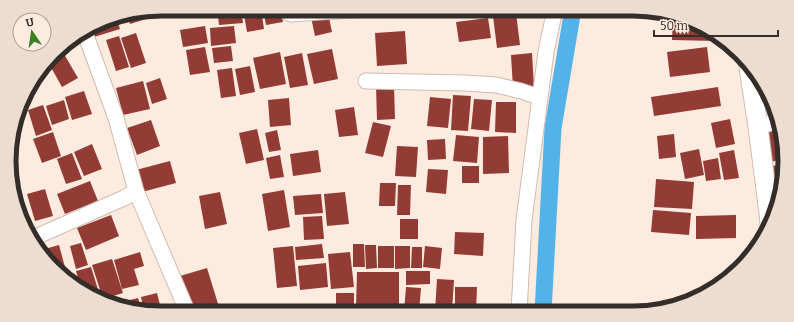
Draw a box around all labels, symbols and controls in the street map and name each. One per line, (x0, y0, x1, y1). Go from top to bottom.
north arrow (12, 12, 52, 52)
scale bar (654, 12, 778, 38)
text: U (24, 15, 35, 30)
text: 50 m (660, 19, 689, 33)

